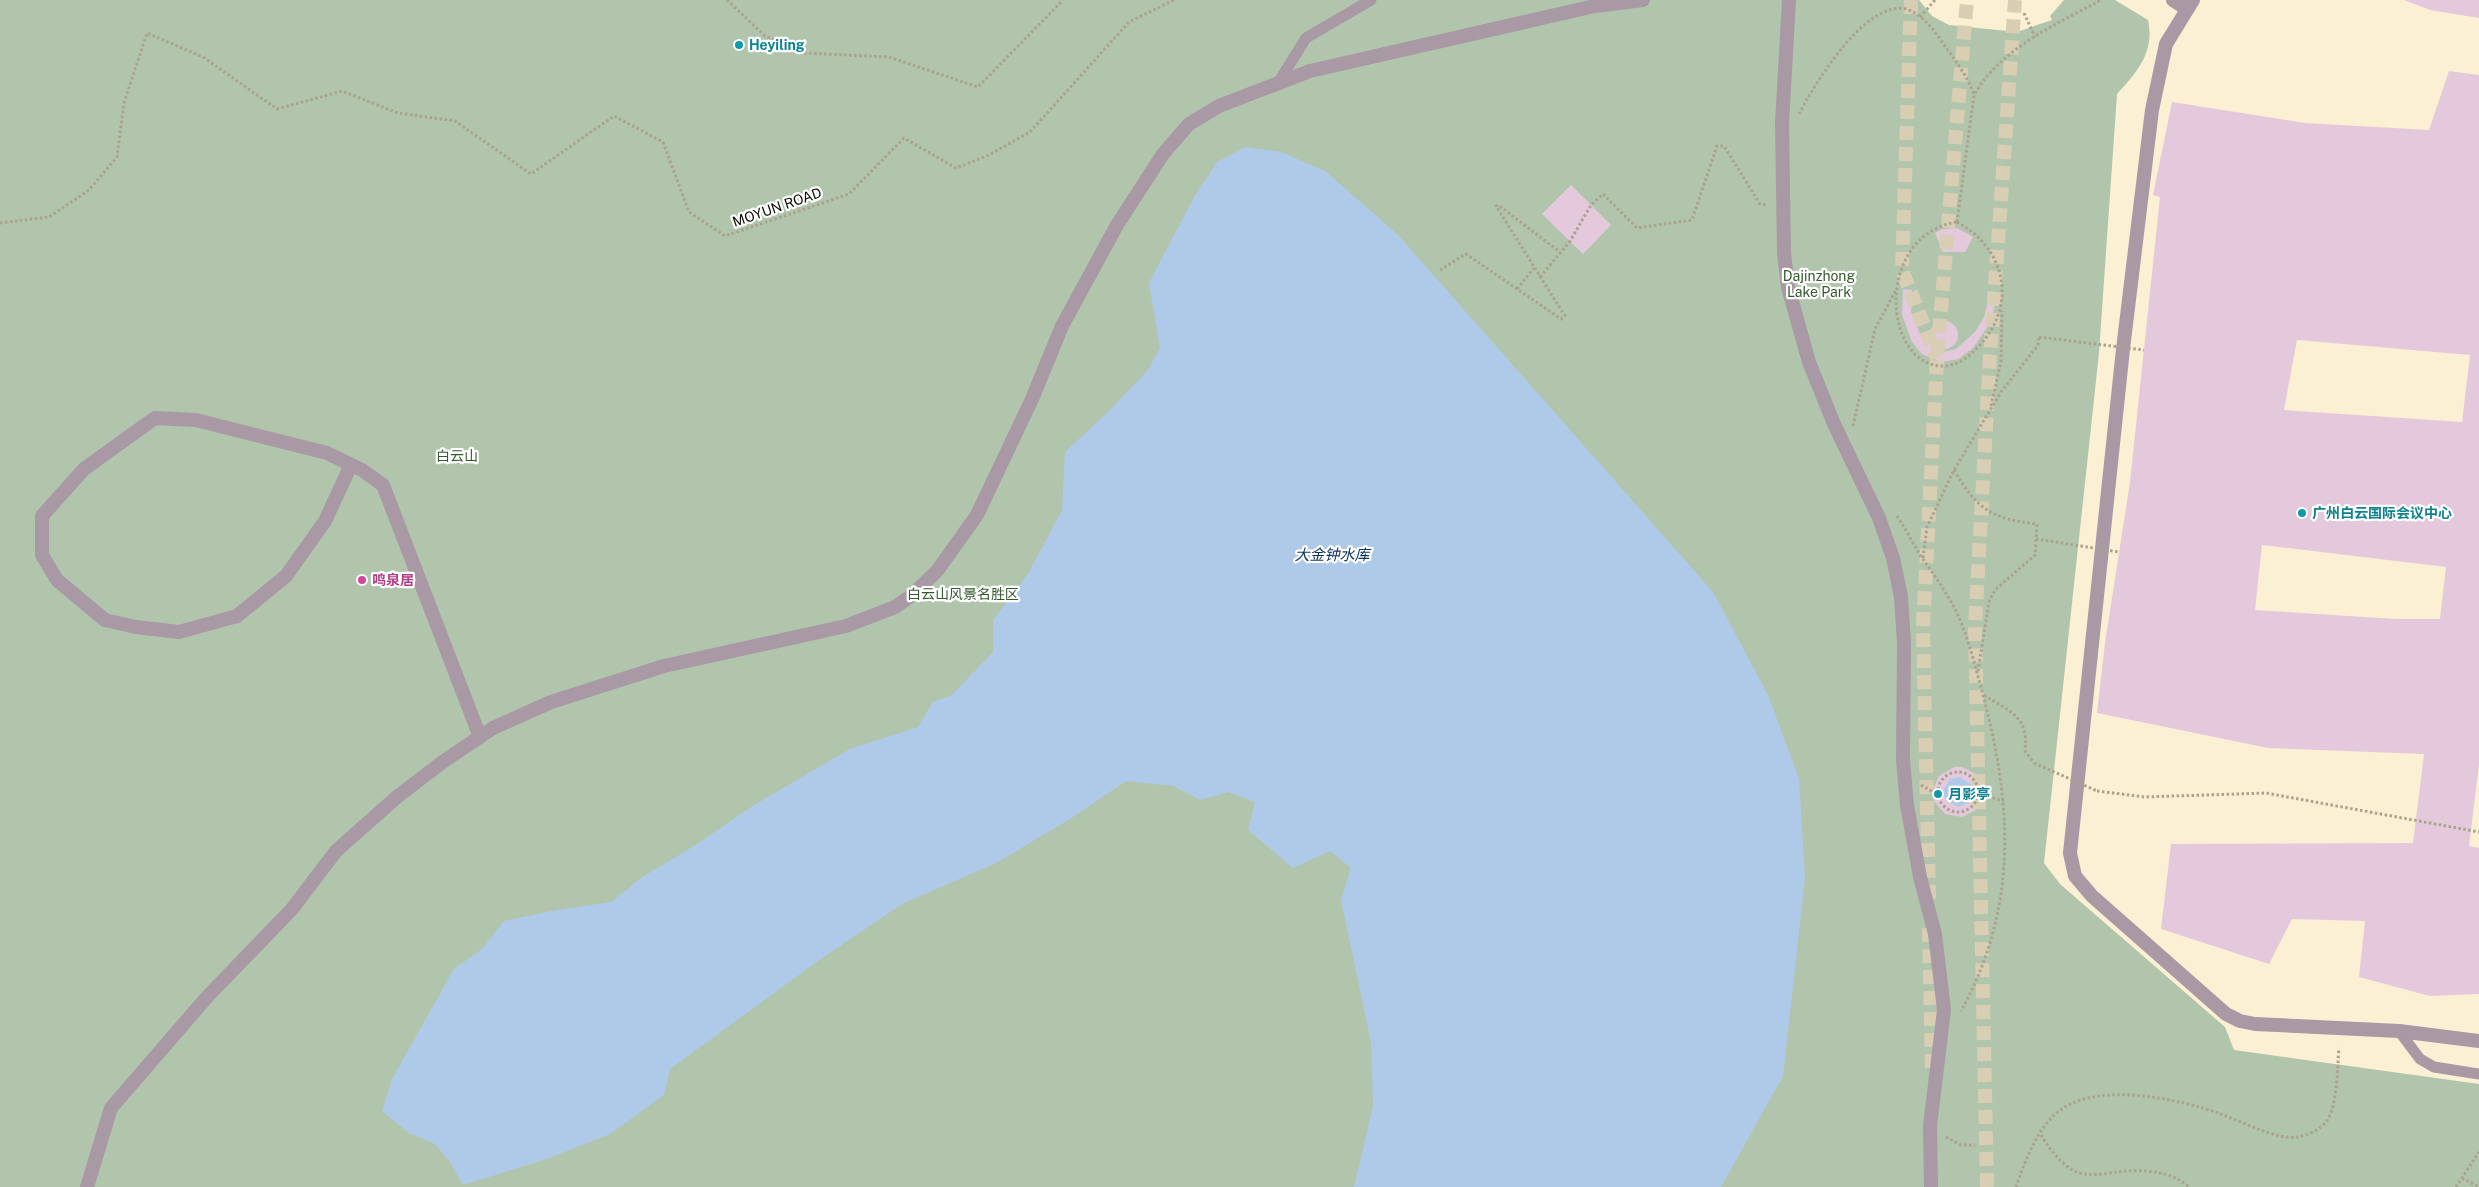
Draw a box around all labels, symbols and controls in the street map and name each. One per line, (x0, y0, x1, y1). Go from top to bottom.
place label: Heyiling (749, 37, 805, 53)
marker: Heyiling (733, 39, 745, 51)
street label: MOYUN ROAD (730, 184, 824, 230)
park label: Dajinzhong Lake Park (1783, 268, 1855, 300)
park label: 白云山 (436, 448, 478, 464)
place label: 广州白云国际会议中心 (2312, 505, 2452, 521)
marker: 广州白云国际会议中心 (2296, 507, 2308, 519)
water label: 大金钟水库 (1294, 546, 1372, 563)
place label: 鸣泉居 (372, 572, 414, 588)
marker: 鸣泉居 (356, 574, 368, 586)
park label: 白云山风景名胜区 (907, 586, 1019, 602)
place label: 月影亭 (1948, 786, 1990, 802)
marker: 月影亭 (1932, 788, 1944, 800)

